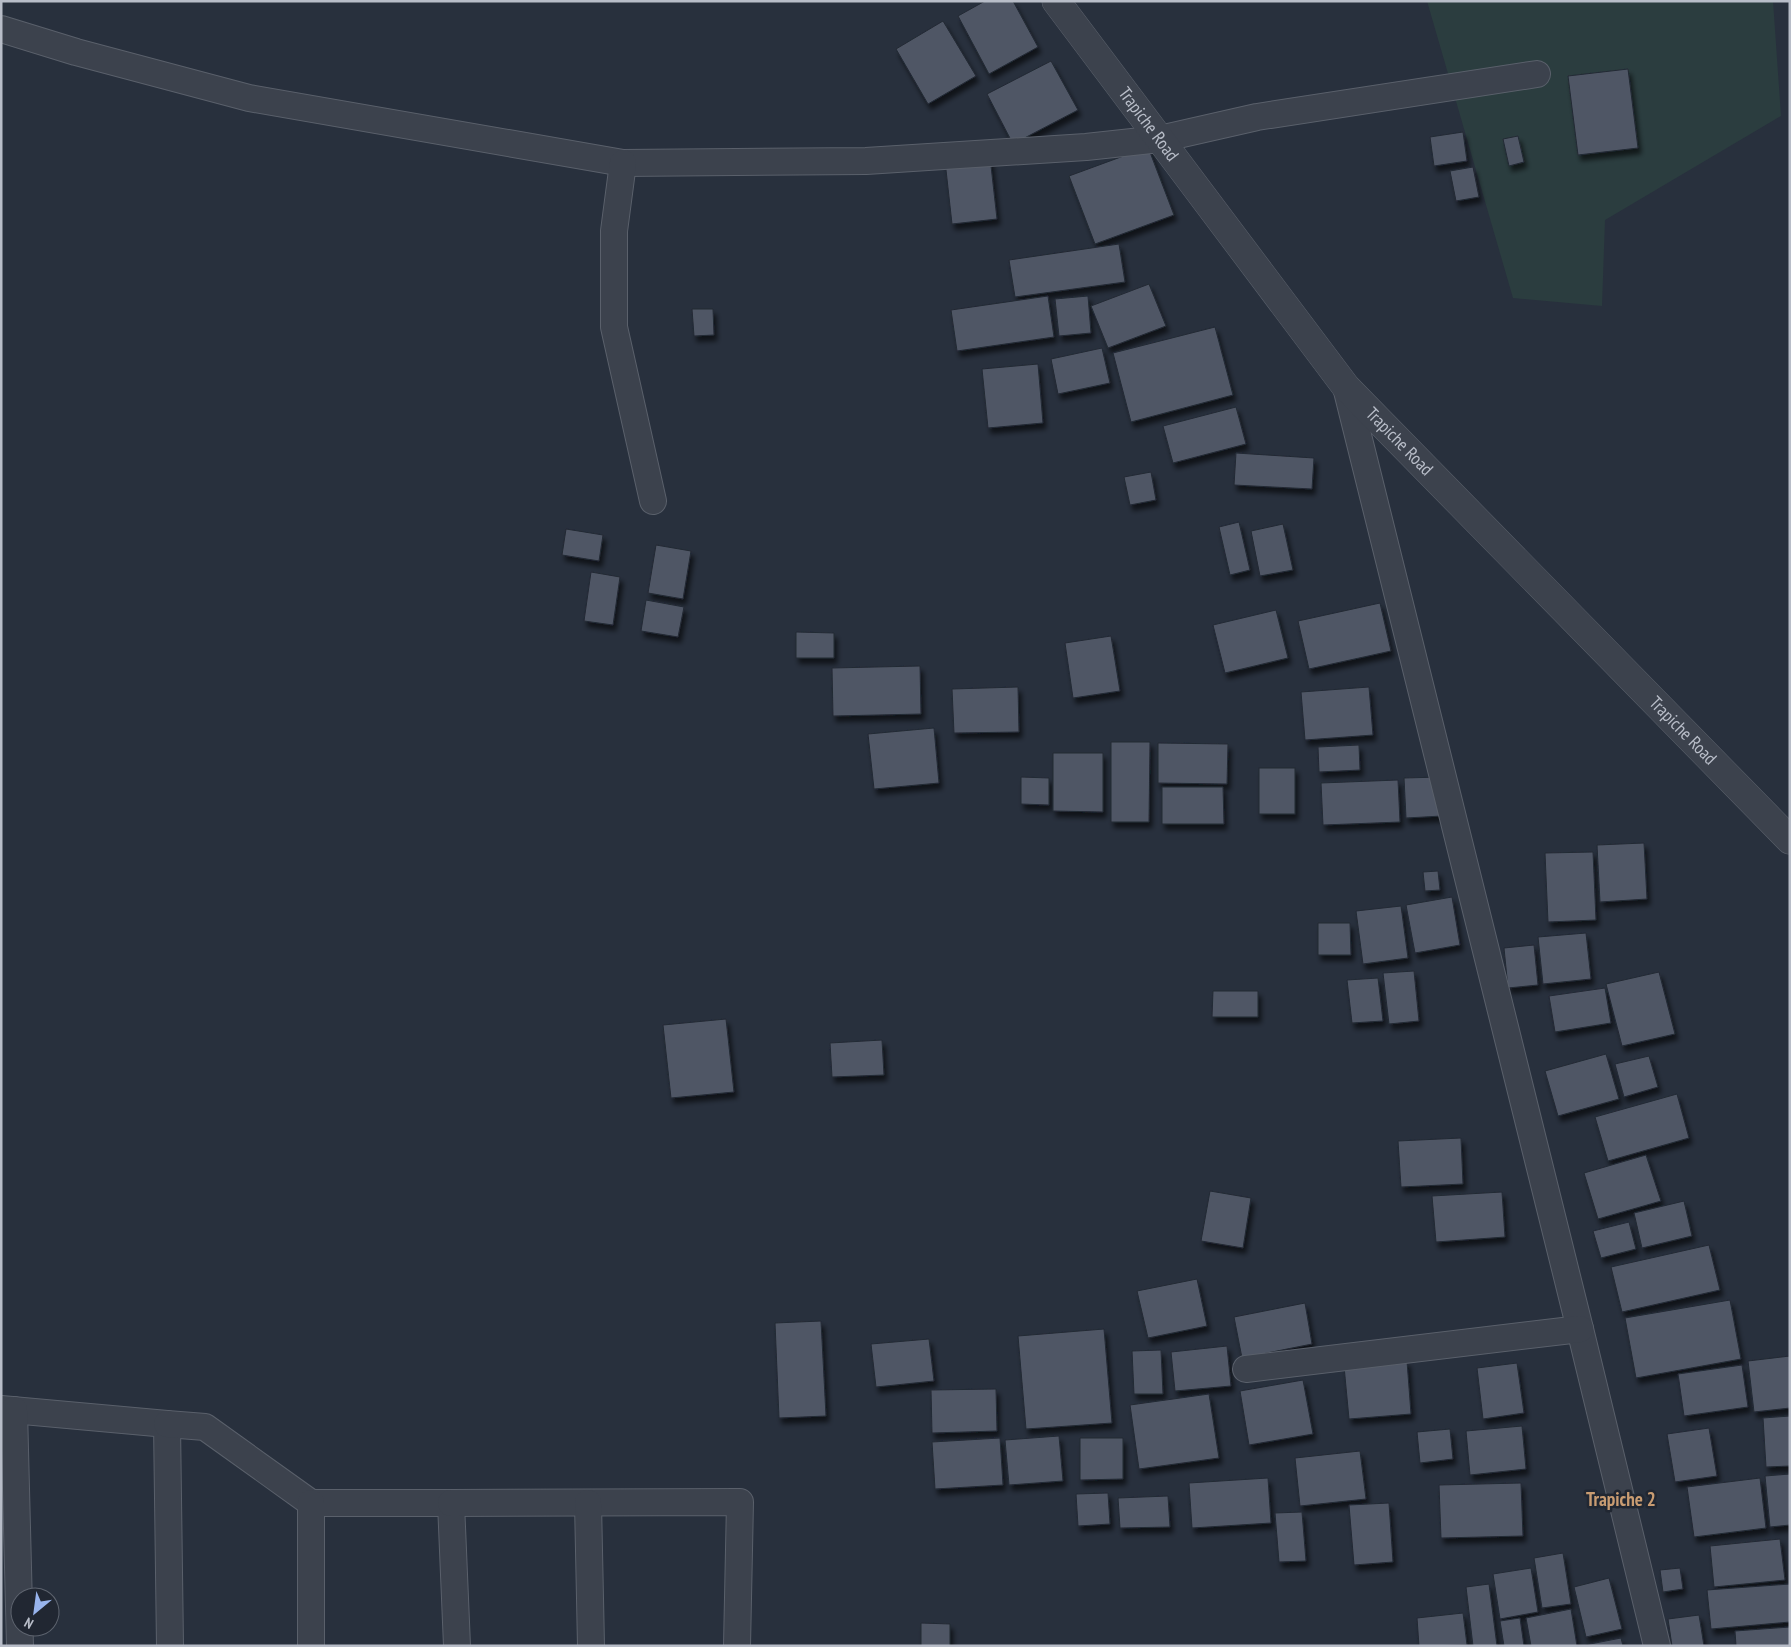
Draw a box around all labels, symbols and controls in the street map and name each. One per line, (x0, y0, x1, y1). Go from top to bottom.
street label: Trapiche Road (1114, 82, 1184, 165)
street label: Trapiche Road (1361, 402, 1438, 480)
street label: Trapiche Road (1645, 691, 1722, 769)
district label: Trapiche 2 (1586, 1487, 1656, 1511)
north arrow (10, 1587, 60, 1637)
text: N (21, 1614, 36, 1633)

